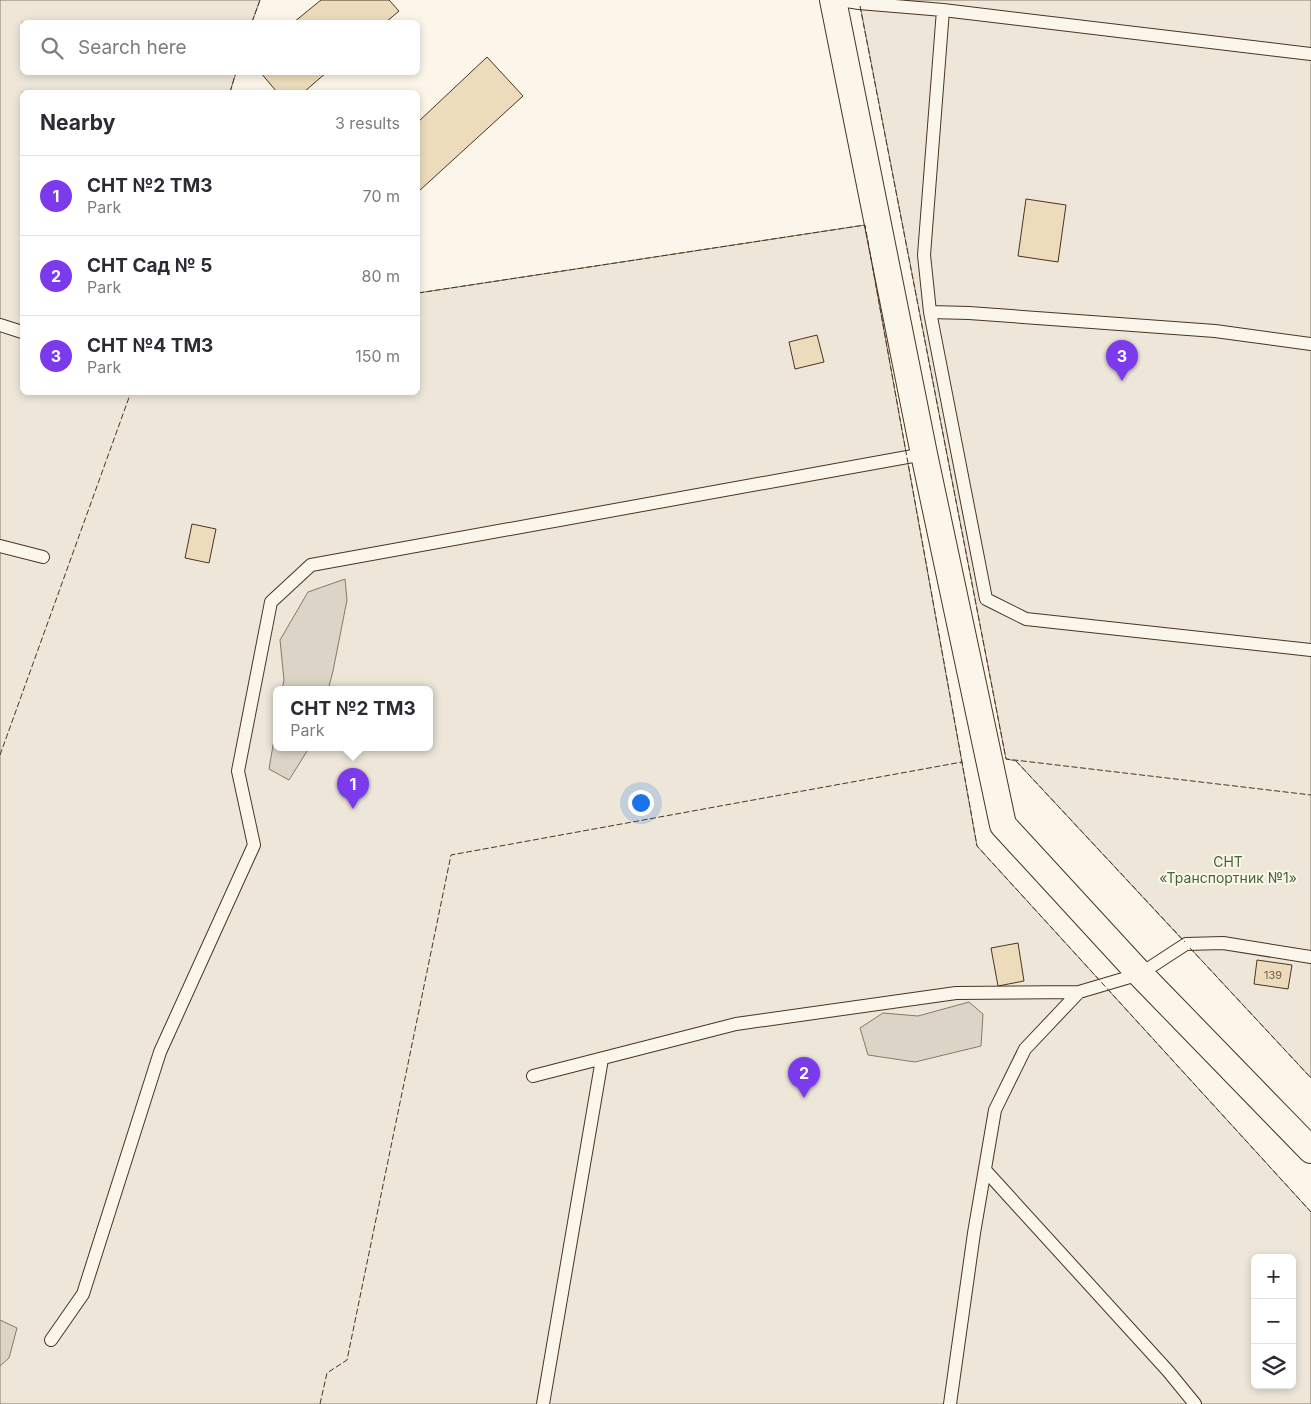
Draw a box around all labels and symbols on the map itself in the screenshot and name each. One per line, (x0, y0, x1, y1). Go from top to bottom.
pin: 3 (1106, 340, 1138, 381)
pin: 1 (337, 768, 369, 809)
your location (628, 790, 654, 816)
park label: СНТ «Транспортник №1» (1159, 853, 1297, 886)
house number: 139 (1264, 968, 1282, 982)
pin: 2 (788, 1057, 820, 1098)

